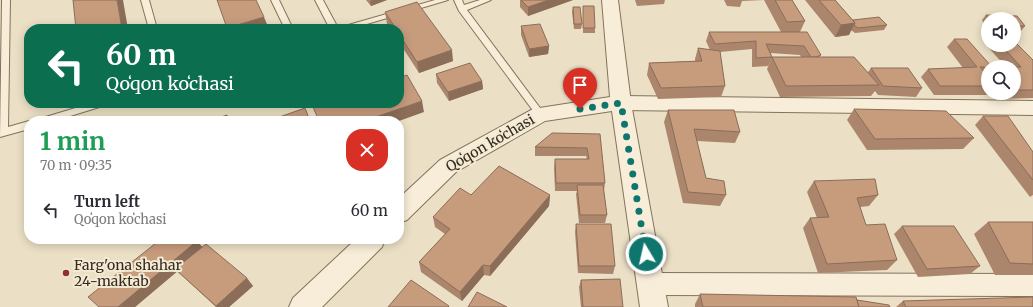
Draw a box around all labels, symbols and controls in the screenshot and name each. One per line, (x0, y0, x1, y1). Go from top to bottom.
map controls (981, 12, 1021, 100)
button: sound (981, 12, 1021, 52)
text: 60 m (106, 37, 176, 73)
icon: left (40, 40, 92, 92)
button: search (981, 60, 1021, 100)
pin (563, 68, 597, 109)
text: Qoʻqon koʻchasi (106, 72, 234, 95)
icon: arrive (569, 74, 591, 96)
street label: Qoʻqon koʻchasi (442, 110, 538, 176)
text: 1 min (40, 126, 105, 157)
button: close (346, 129, 388, 171)
text: 70 m · 09:35 (40, 157, 112, 174)
text: Turn left (74, 192, 140, 211)
icon: left (40, 199, 62, 221)
text: 60 m (351, 201, 388, 220)
text: Qoʻqon koʻchasi (74, 211, 166, 228)
position arrow (625, 233, 667, 275)
place label: Farg'ona shahar 24-maktab (74, 256, 182, 290)
marker: Farg'ona shahar 24-maktab (61, 268, 71, 278)

